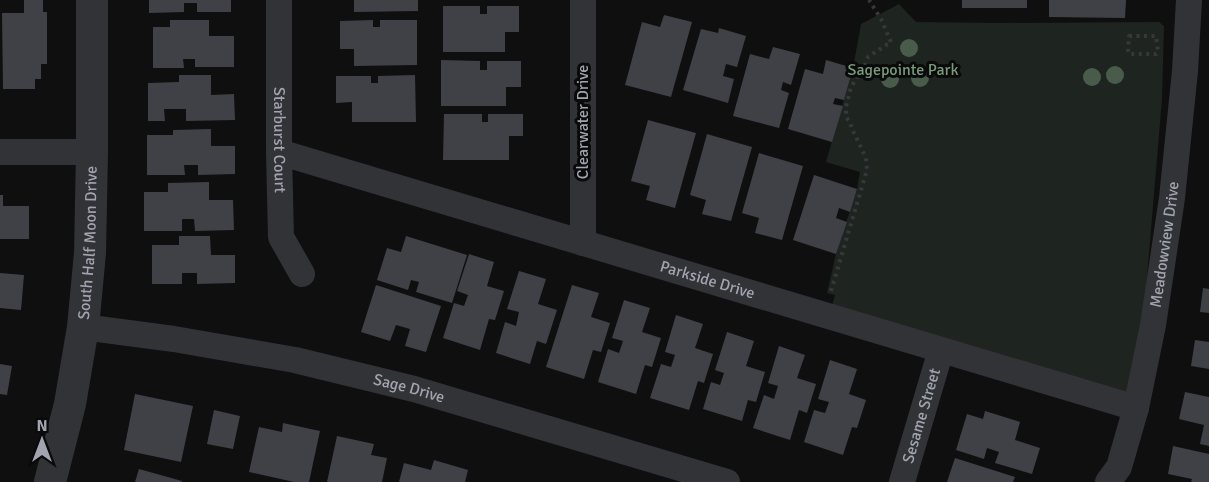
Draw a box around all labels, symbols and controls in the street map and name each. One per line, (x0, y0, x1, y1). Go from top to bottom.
park label: Sagepointe Park (848, 60, 959, 80)
street label: Clearwater Drive (573, 65, 593, 179)
street label: Starburst Court (269, 87, 290, 194)
street label: South Half Moon Drive (74, 166, 102, 321)
street label: Meadowview Drive (1146, 181, 1184, 309)
street label: Parkside Drive (657, 256, 757, 304)
street label: Sesame Street (898, 366, 945, 466)
street label: Sage Drive (371, 369, 447, 408)
north arrow (12, 410, 72, 470)
text: N (36, 416, 48, 436)

